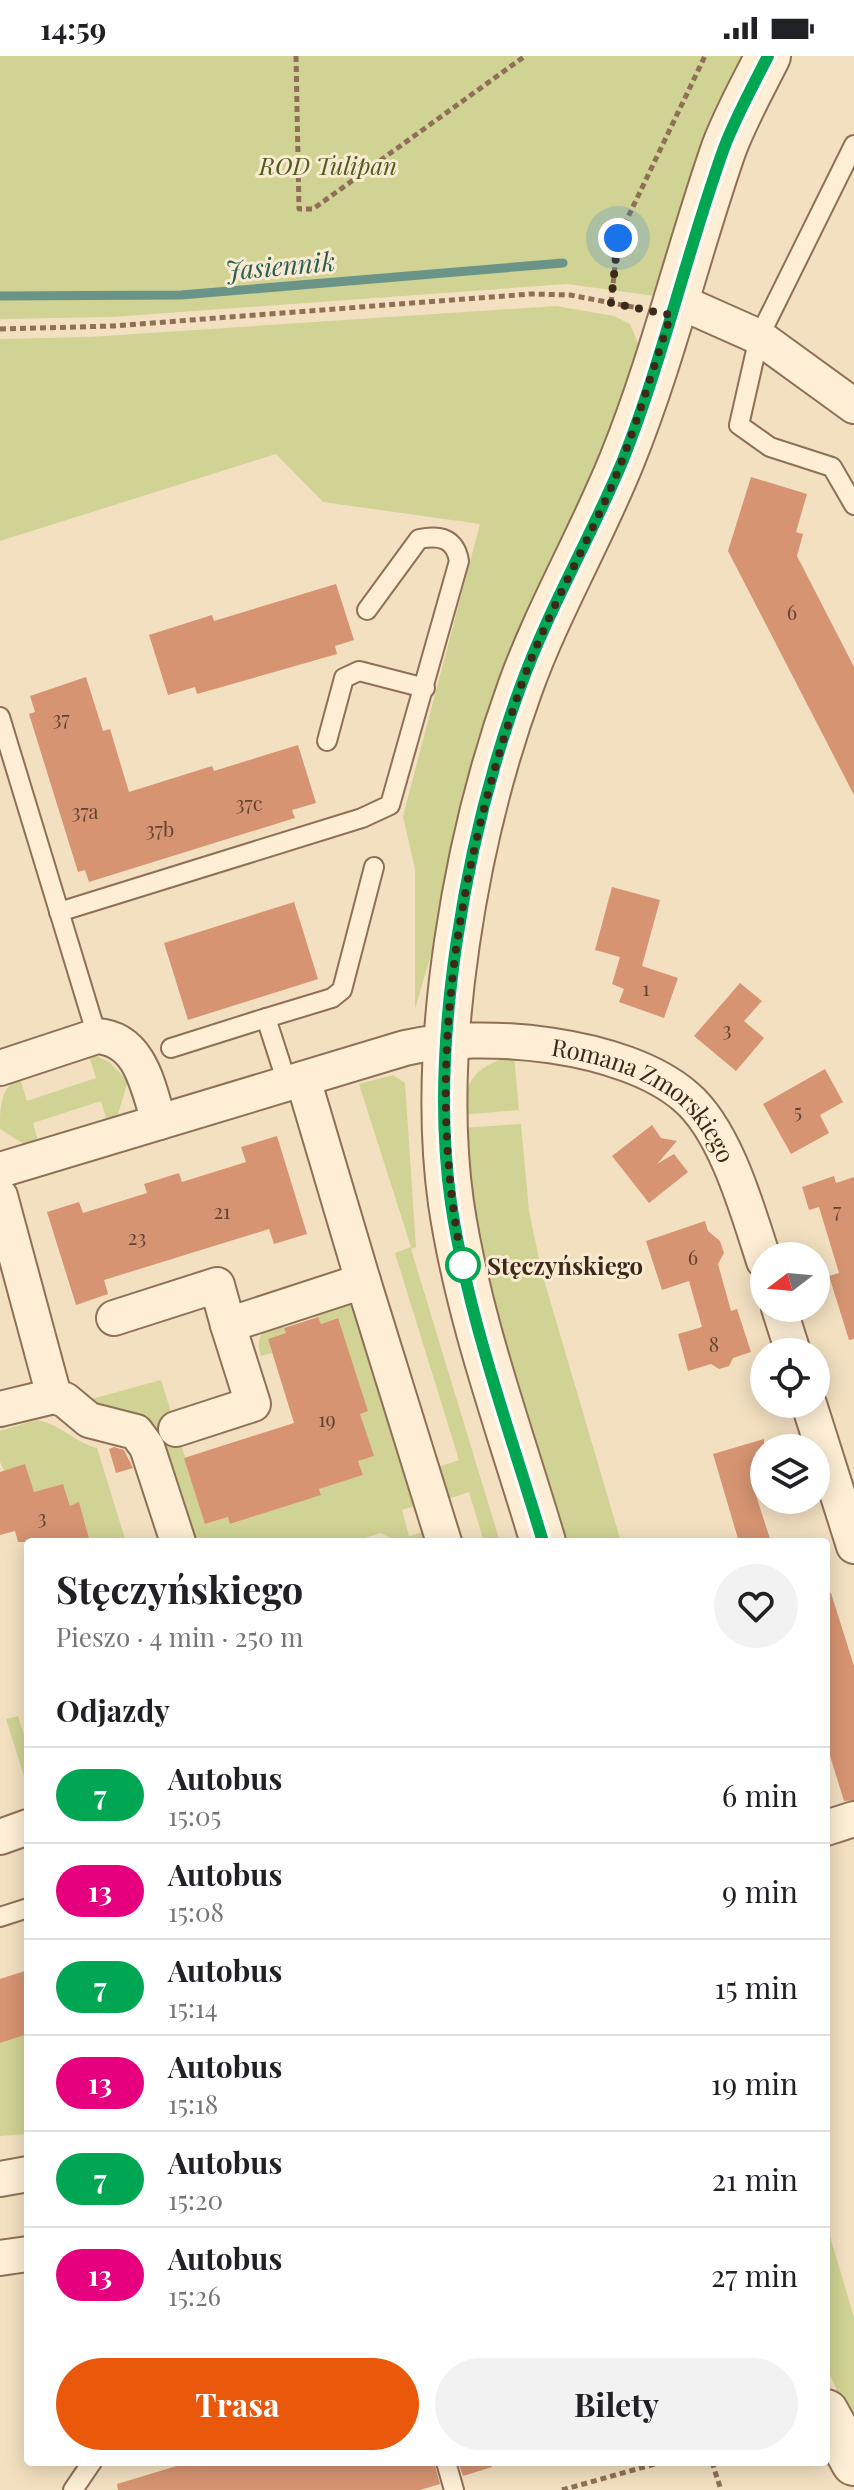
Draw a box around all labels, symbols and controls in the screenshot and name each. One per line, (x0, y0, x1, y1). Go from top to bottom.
text: 14:59 (40, 8, 106, 48)
park label: ROD Tulipan (258, 149, 397, 181)
your location (598, 218, 638, 258)
water label: Jasiennik (224, 243, 336, 287)
house number: 6 (787, 598, 797, 625)
house number: 37 (52, 704, 70, 731)
house number: 37c (236, 789, 263, 816)
house number: 37a (71, 797, 99, 824)
house number: 37b (146, 815, 174, 842)
house number: 1 (642, 974, 650, 1001)
house number: 3 (722, 1015, 732, 1042)
street label: Romana Zmorskiego (550, 1030, 743, 1167)
house number: 5 (794, 1097, 802, 1124)
house number: 7 (833, 1196, 841, 1223)
house number: 21 (214, 1197, 230, 1224)
house number: 23 (128, 1223, 146, 1250)
north arrow (750, 1242, 830, 1322)
map controls (750, 1242, 830, 1514)
house number: 6 (688, 1243, 698, 1270)
marker: Stęczyńskiego (446, 1248, 480, 1282)
place label: Stęczyńskiego (487, 1249, 643, 1281)
house number: 8 (709, 1330, 719, 1357)
button: locate (750, 1338, 830, 1418)
house number: 19 (318, 1405, 336, 1432)
button: layers (750, 1434, 830, 1514)
house number: 3 (37, 1503, 47, 1530)
text: Stęczyńskiego (56, 1563, 303, 1614)
button: heart (714, 1564, 798, 1648)
text: Pieszo · 4 min · 250 m (56, 1619, 303, 1654)
text: Odjazdy (56, 1690, 170, 1730)
text: Autobus (168, 1758, 282, 1798)
text: 6 min (722, 1775, 798, 1815)
text: 7 (94, 1776, 106, 1813)
text: 15:05 (168, 1798, 221, 1833)
text: Autobus (168, 1854, 282, 1894)
text: 9 min (722, 1871, 798, 1911)
text: 13 (88, 1872, 112, 1909)
text: 15:08 (168, 1894, 224, 1929)
text: Autobus (168, 1950, 282, 1990)
text: 15 min (714, 1967, 798, 2007)
text: 7 (94, 1968, 106, 2005)
text: 15:14 (168, 1990, 217, 2025)
text: Autobus (168, 2046, 282, 2086)
text: 19 min (711, 2063, 798, 2103)
text: 13 (88, 2064, 112, 2101)
text: 15:18 (168, 2086, 218, 2121)
text: Autobus (168, 2142, 282, 2182)
text: 21 min (712, 2159, 798, 2199)
text: 7 (94, 2160, 106, 2197)
text: 15:20 (168, 2182, 223, 2217)
text: Autobus (168, 2238, 282, 2278)
text: 27 min (711, 2255, 798, 2295)
text: 13 (88, 2256, 112, 2293)
text: 15:26 (168, 2278, 221, 2313)
button: Trasa (56, 2358, 419, 2450)
button: Bilety (435, 2358, 798, 2450)

